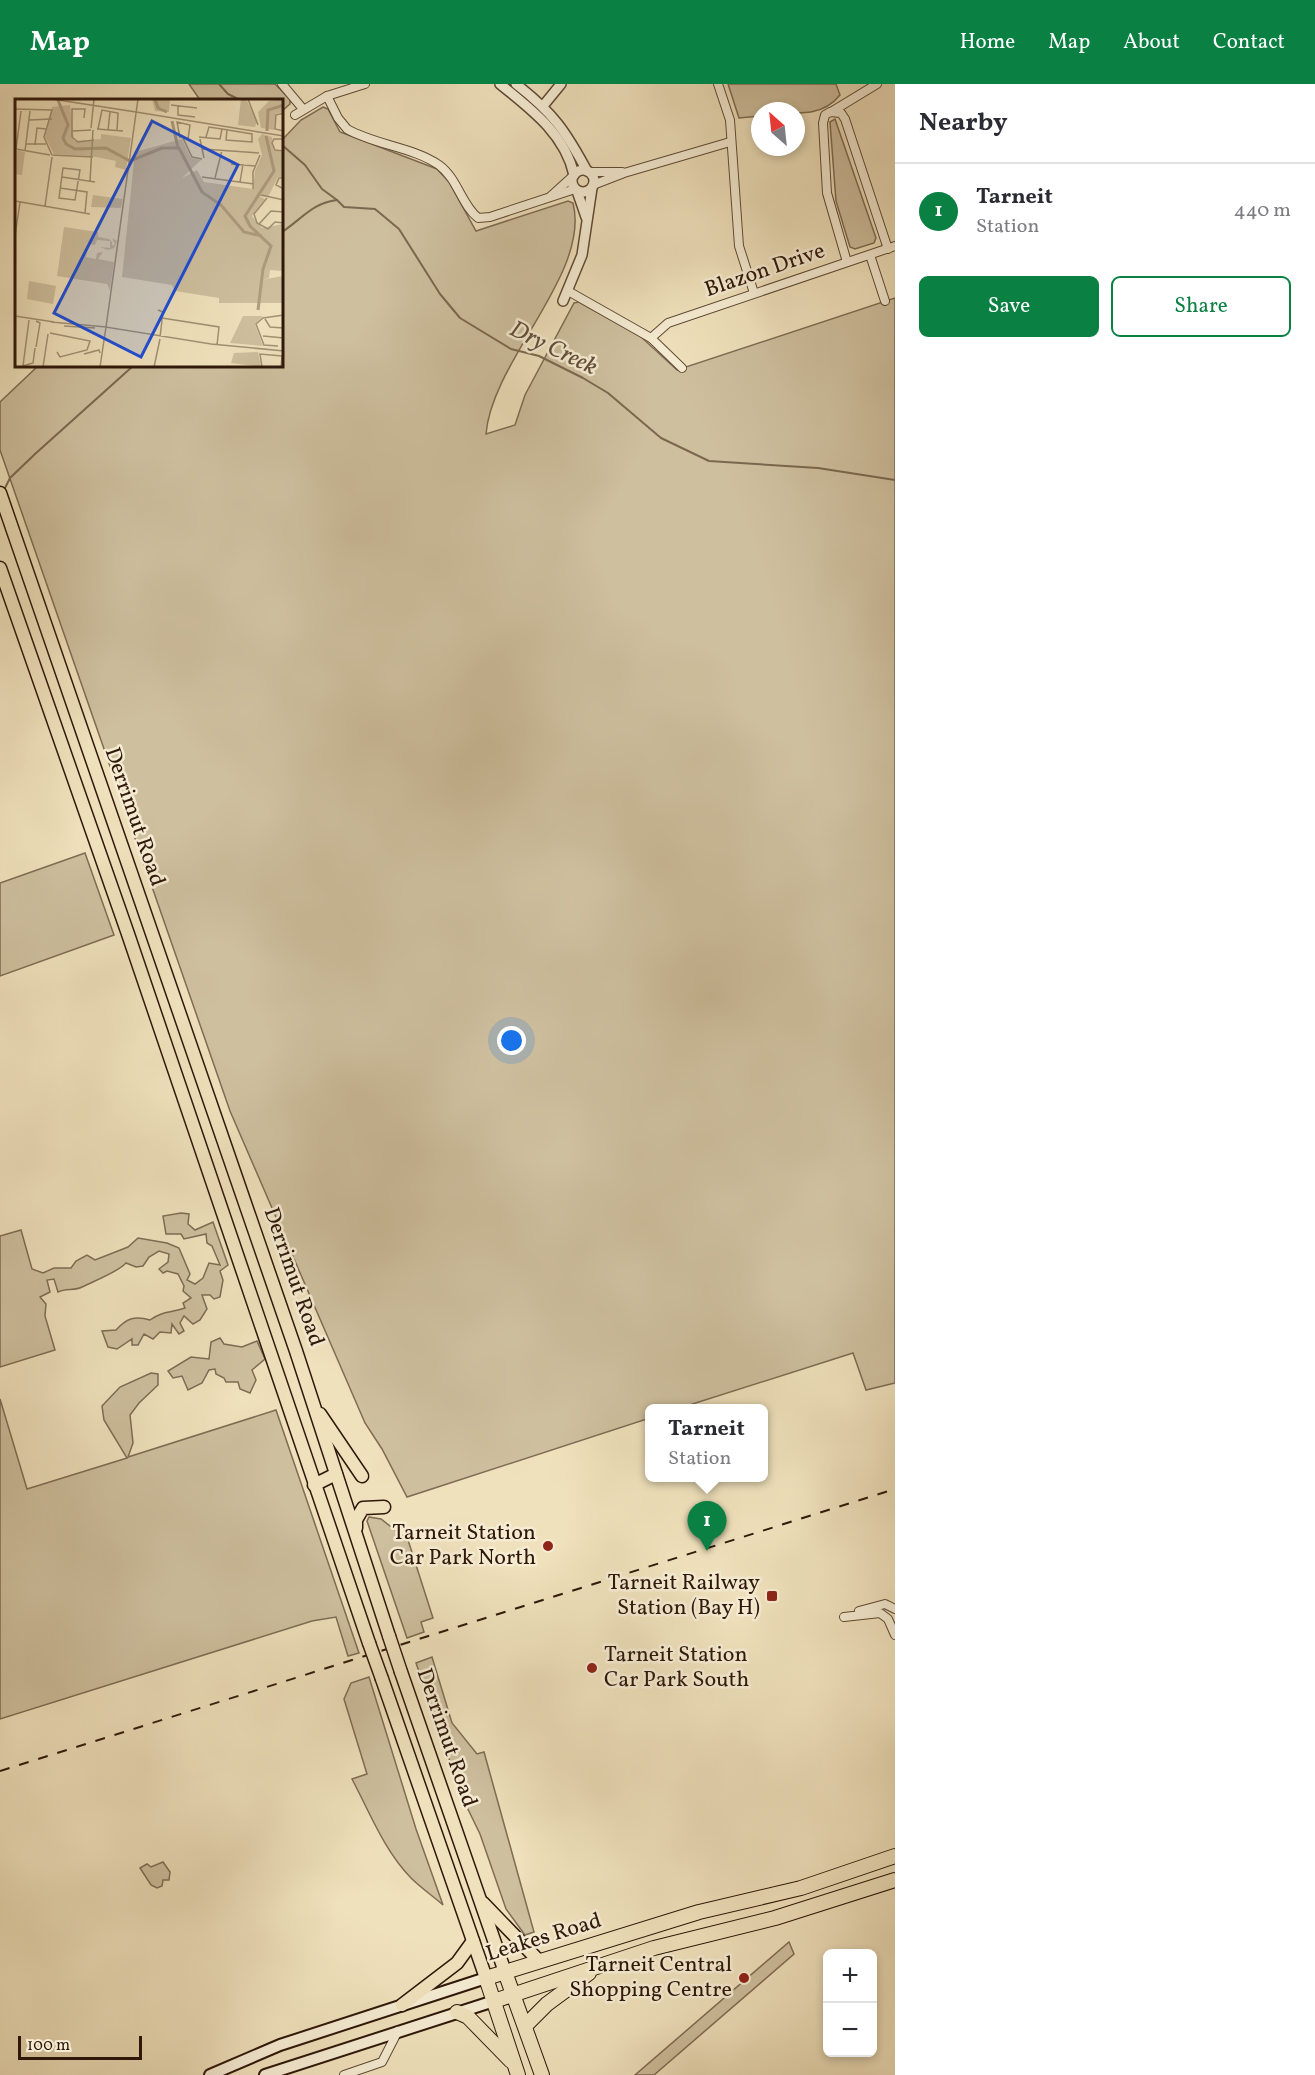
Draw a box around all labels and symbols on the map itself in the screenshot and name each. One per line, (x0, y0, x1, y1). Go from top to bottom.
inset map (15, 99, 284, 368)
north arrow (751, 102, 805, 156)
street label: Blazon Drive (701, 236, 829, 306)
water label: Dry Creek (503, 313, 603, 385)
street label: Derrimut Road (96, 743, 172, 891)
your location (497, 1026, 526, 1055)
street label: Derrimut Road (255, 1203, 331, 1351)
pin: 1 (688, 1502, 726, 1551)
place label: Tarneit Station Car Park North (390, 1518, 536, 1574)
marker: Tarneit Station Car Park North (541, 1539, 555, 1553)
place label: Tarneit Railway Station (Bay H) (608, 1568, 760, 1624)
marker: Tarneit Railway Station (Bay H) (765, 1589, 779, 1603)
place label: Tarneit Station Car Park South (604, 1640, 749, 1696)
marker: Tarneit Station Car Park South (585, 1661, 599, 1675)
street label: Derrimut Road (408, 1664, 484, 1812)
street label: Leakes Road (482, 1906, 606, 1970)
place label: Tarneit Central Shopping Centre (569, 1950, 732, 2006)
marker: Tarneit Central Shopping Centre (737, 1971, 751, 1985)
scale bar (18, 2033, 142, 2060)

